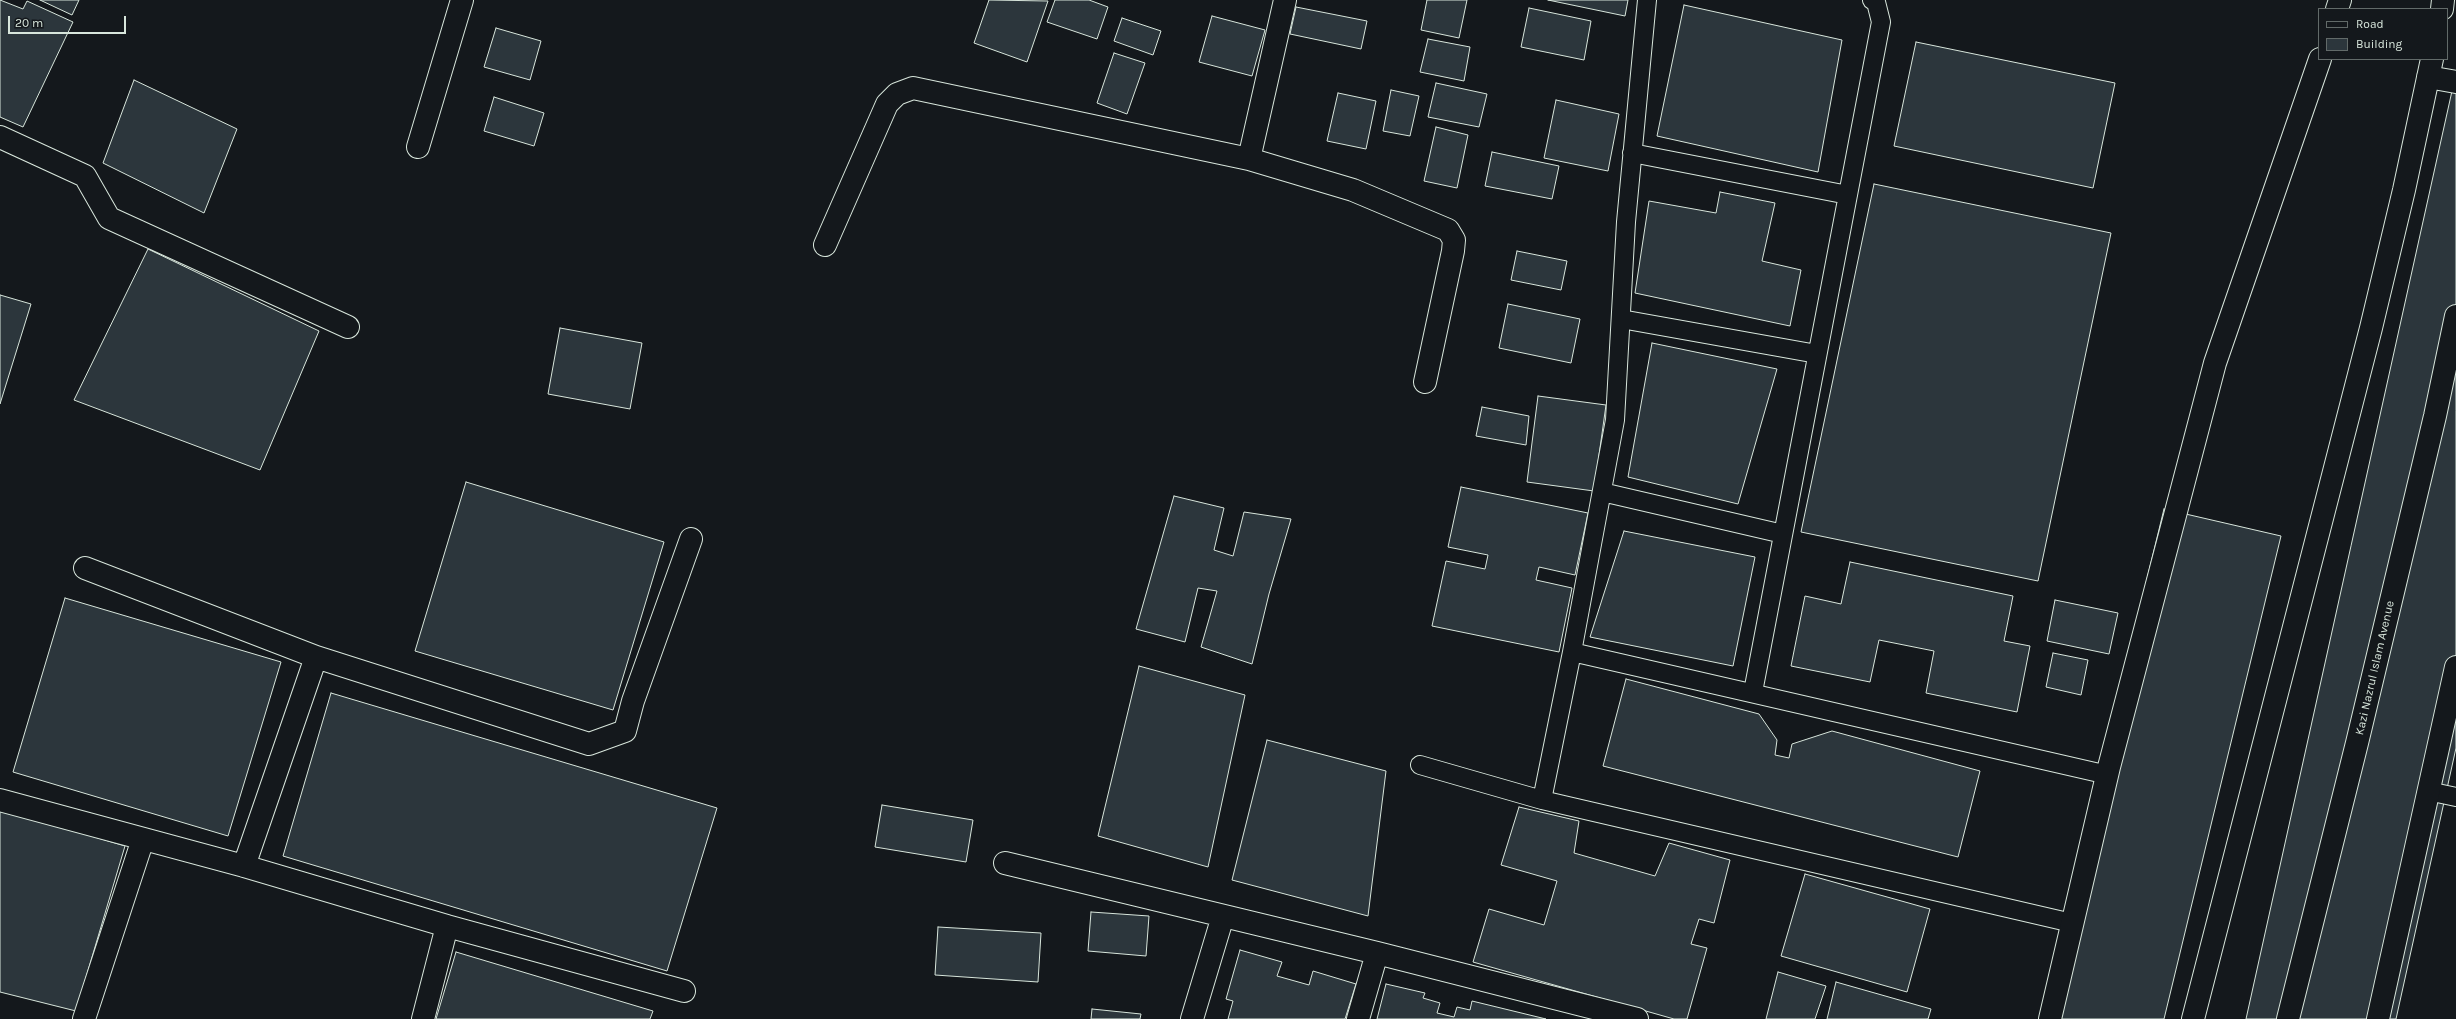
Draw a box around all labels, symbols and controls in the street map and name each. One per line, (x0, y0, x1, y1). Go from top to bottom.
scale bar (10, 8, 128, 34)
legend (2318, 8, 2448, 60)
text: 20 m (15, 16, 43, 30)
text: Road (2356, 17, 2384, 31)
text: Building (2356, 37, 2402, 51)
street label: Kazi Nazrul Islam Avenue (2353, 599, 2397, 737)

